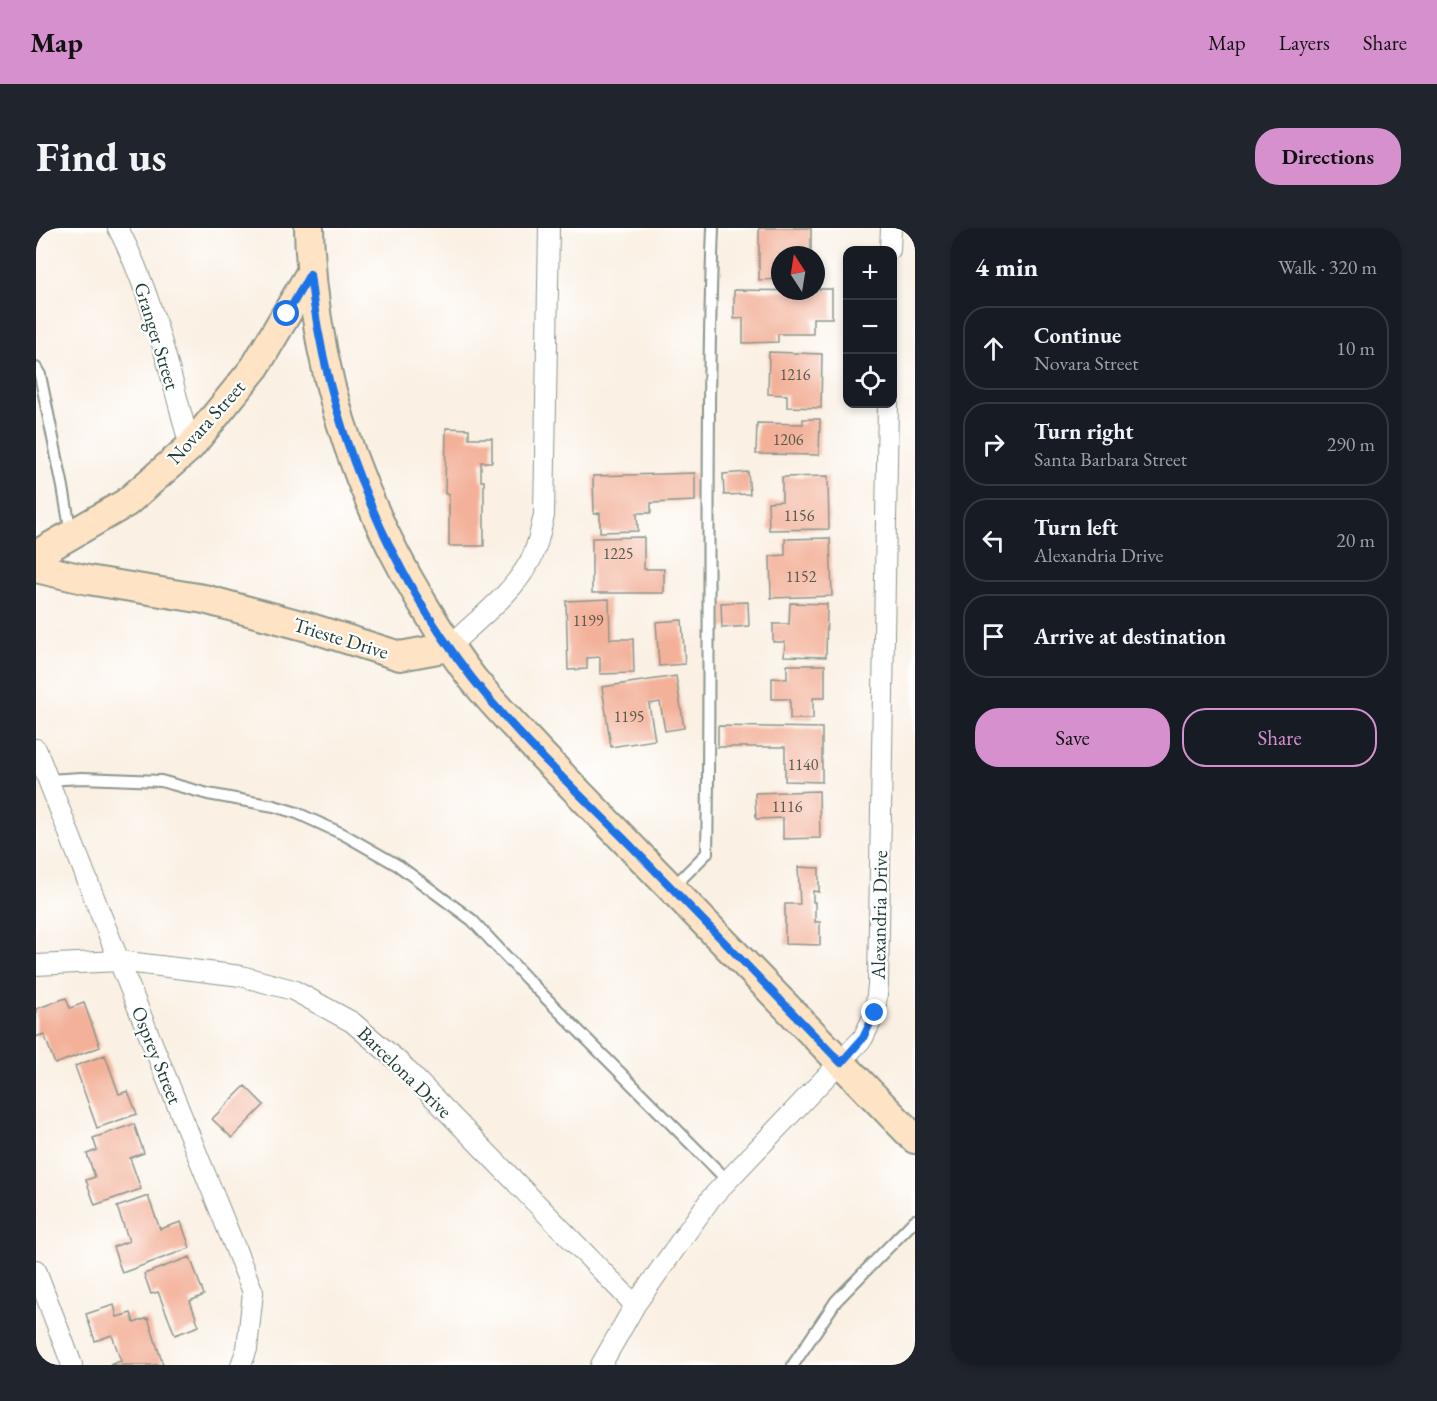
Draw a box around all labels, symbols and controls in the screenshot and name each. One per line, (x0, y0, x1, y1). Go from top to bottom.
text: Map (30, 24, 83, 60)
text: Map (1208, 29, 1246, 56)
text: Layers (1279, 29, 1330, 56)
text: Share (1363, 29, 1407, 56)
button: Directions (1255, 128, 1401, 185)
text: Find us (36, 129, 167, 184)
north arrow (771, 246, 825, 300)
map controls (843, 246, 897, 408)
button: + (843, 246, 897, 300)
text: 4 min (975, 250, 1038, 284)
text: Walk · 320 m (1278, 254, 1377, 280)
street label: Granger Street (128, 279, 186, 394)
route start (273, 300, 299, 326)
button: − (843, 300, 897, 354)
text: Continue (1034, 321, 1121, 350)
icon: ahead (977, 332, 1010, 365)
text: 10 m (1336, 335, 1375, 361)
text: Novara Street (1034, 350, 1138, 376)
button: locate (843, 354, 897, 408)
house number: 1216 (780, 364, 811, 385)
street label: Novara Street (161, 374, 251, 470)
text: Turn right (1034, 417, 1133, 446)
icon: right (977, 428, 1010, 461)
house number: 1206 (773, 429, 804, 450)
text: 290 m (1327, 431, 1375, 457)
text: Santa Barbara Street (1034, 446, 1187, 472)
house number: 1156 (784, 505, 815, 526)
text: Turn left (1034, 513, 1118, 542)
icon: left (977, 524, 1010, 557)
text: 20 m (1336, 527, 1375, 553)
text: Alexandria Drive (1034, 542, 1163, 568)
house number: 1225 (603, 543, 633, 564)
house number: 1152 (786, 566, 817, 587)
house number: 1199 (573, 610, 604, 631)
street label: Trieste Drive (290, 611, 392, 665)
icon: arrive (977, 620, 1010, 653)
text: Arrive at destination (1034, 622, 1226, 651)
house number: 1195 (614, 706, 644, 727)
button: Save (975, 708, 1170, 767)
button: Share (1182, 708, 1377, 767)
house number: 1140 (788, 754, 819, 775)
house number: 1116 (772, 796, 803, 817)
street label: Alexandria Drive (865, 850, 893, 981)
route end (861, 999, 887, 1025)
street label: Osprey Street (126, 1002, 189, 1108)
street label: Barcelona Drive (352, 1020, 458, 1124)

